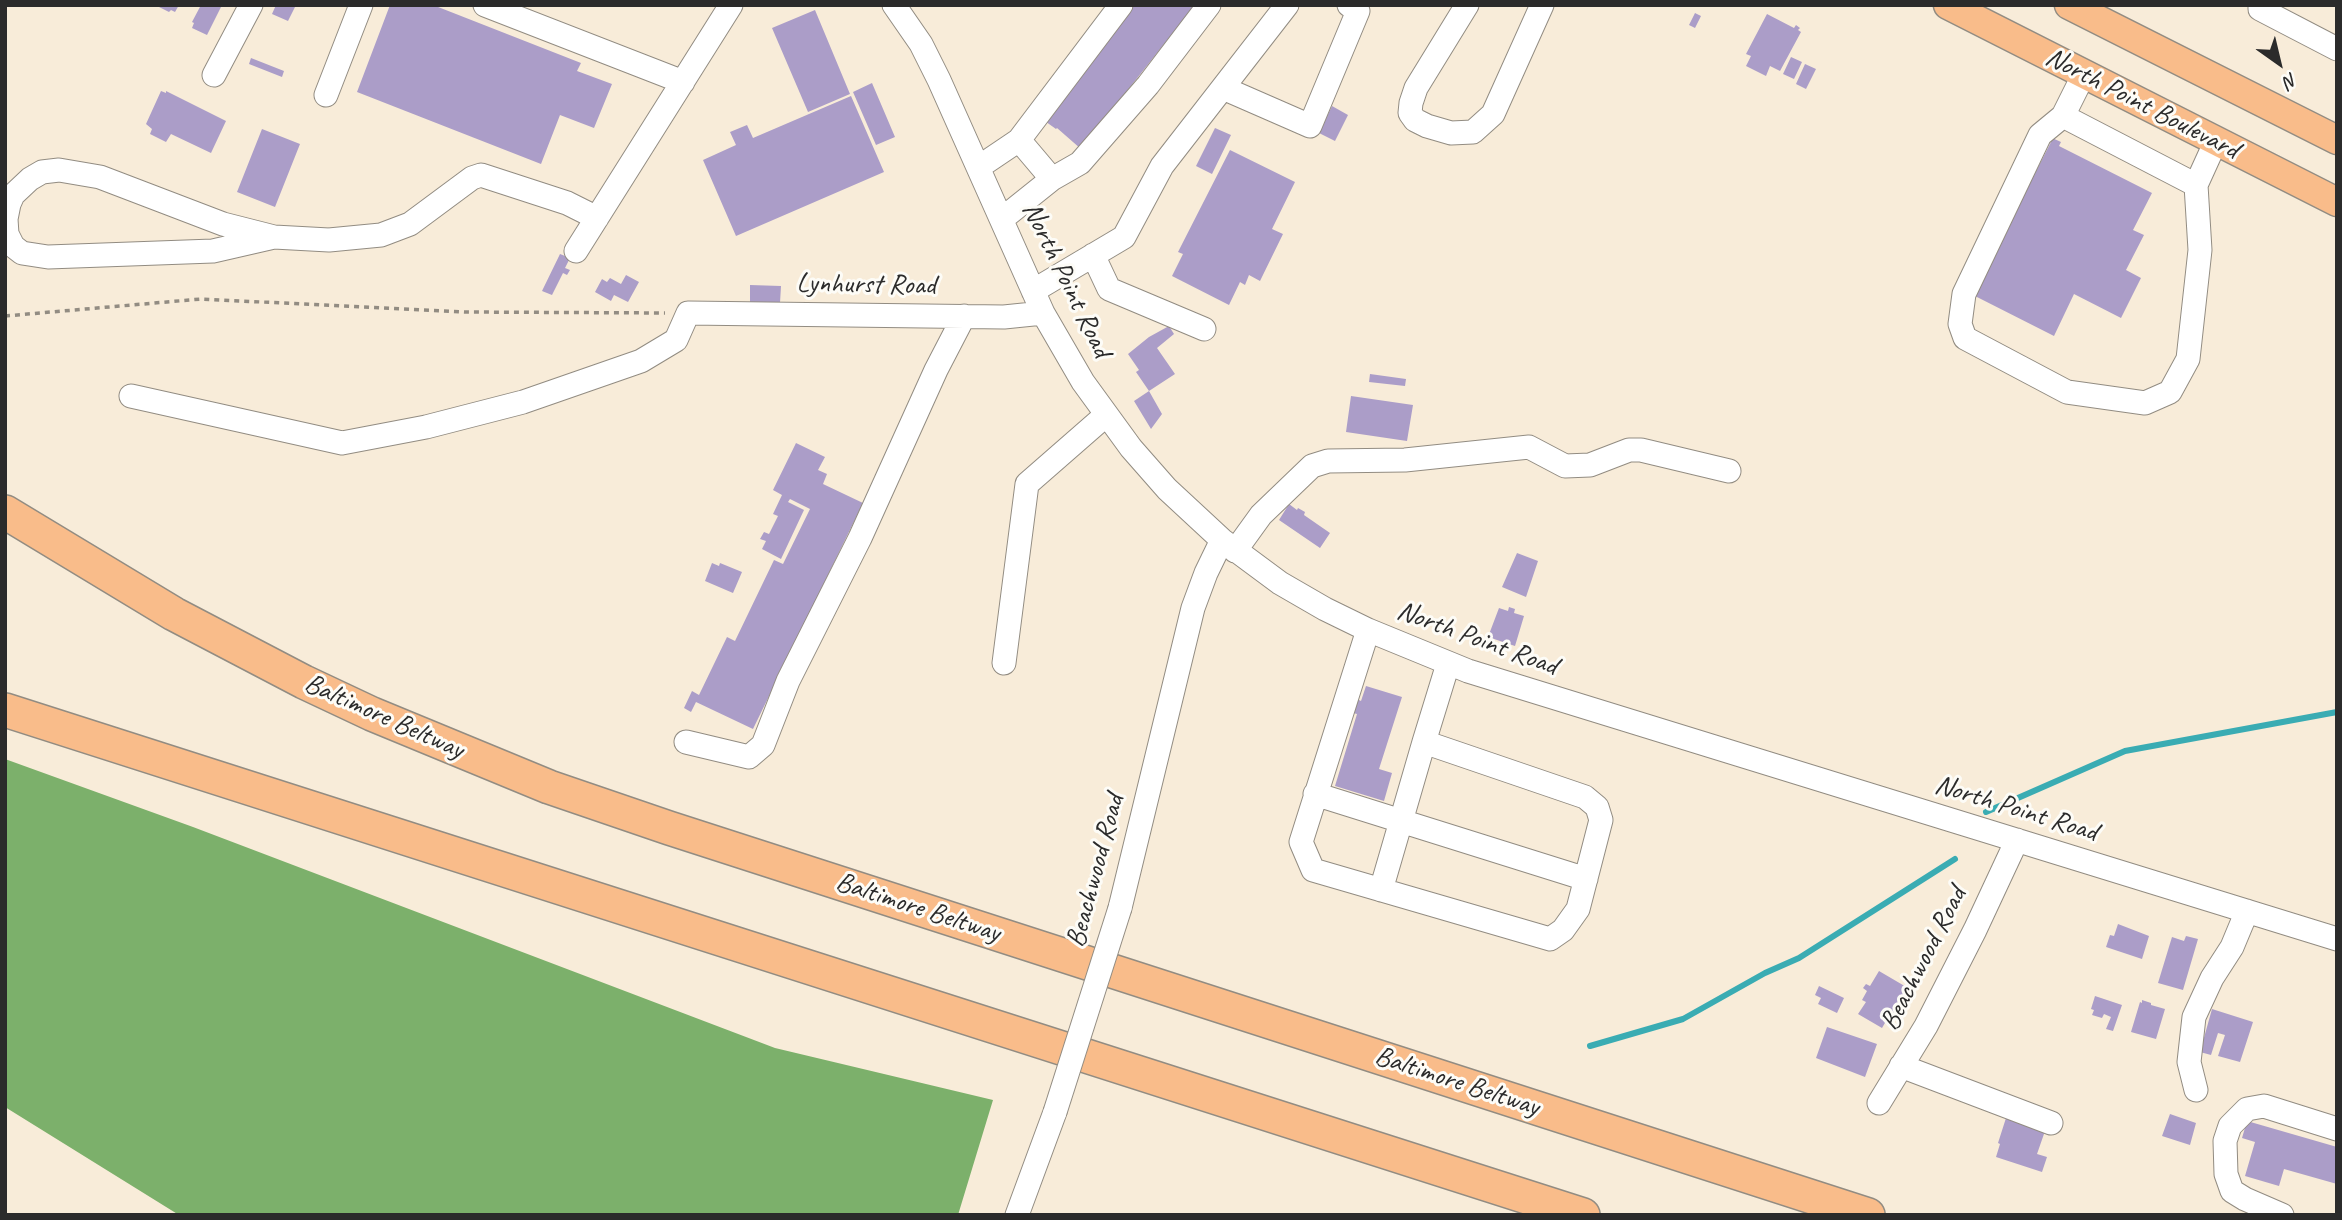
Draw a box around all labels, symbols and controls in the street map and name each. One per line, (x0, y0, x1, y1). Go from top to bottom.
north arrow (2244, 28, 2314, 98)
street label: North Point Boulevard (2040, 41, 2244, 167)
text: N (2279, 67, 2302, 94)
street label: North Point Road (1014, 197, 1118, 363)
street label: Lynhurst Road (796, 267, 936, 303)
street label: North Point Road (1392, 594, 1562, 684)
street label: Baltimore Beltway (299, 667, 469, 767)
street label: North Point Road (1931, 768, 2101, 850)
street label: Beachwood Road (1060, 791, 1132, 951)
street label: Baltimore Beltway (832, 866, 1004, 950)
street label: Beachwood Road (1874, 882, 1974, 1036)
street label: Baltimore Beltway (1371, 1040, 1543, 1124)

